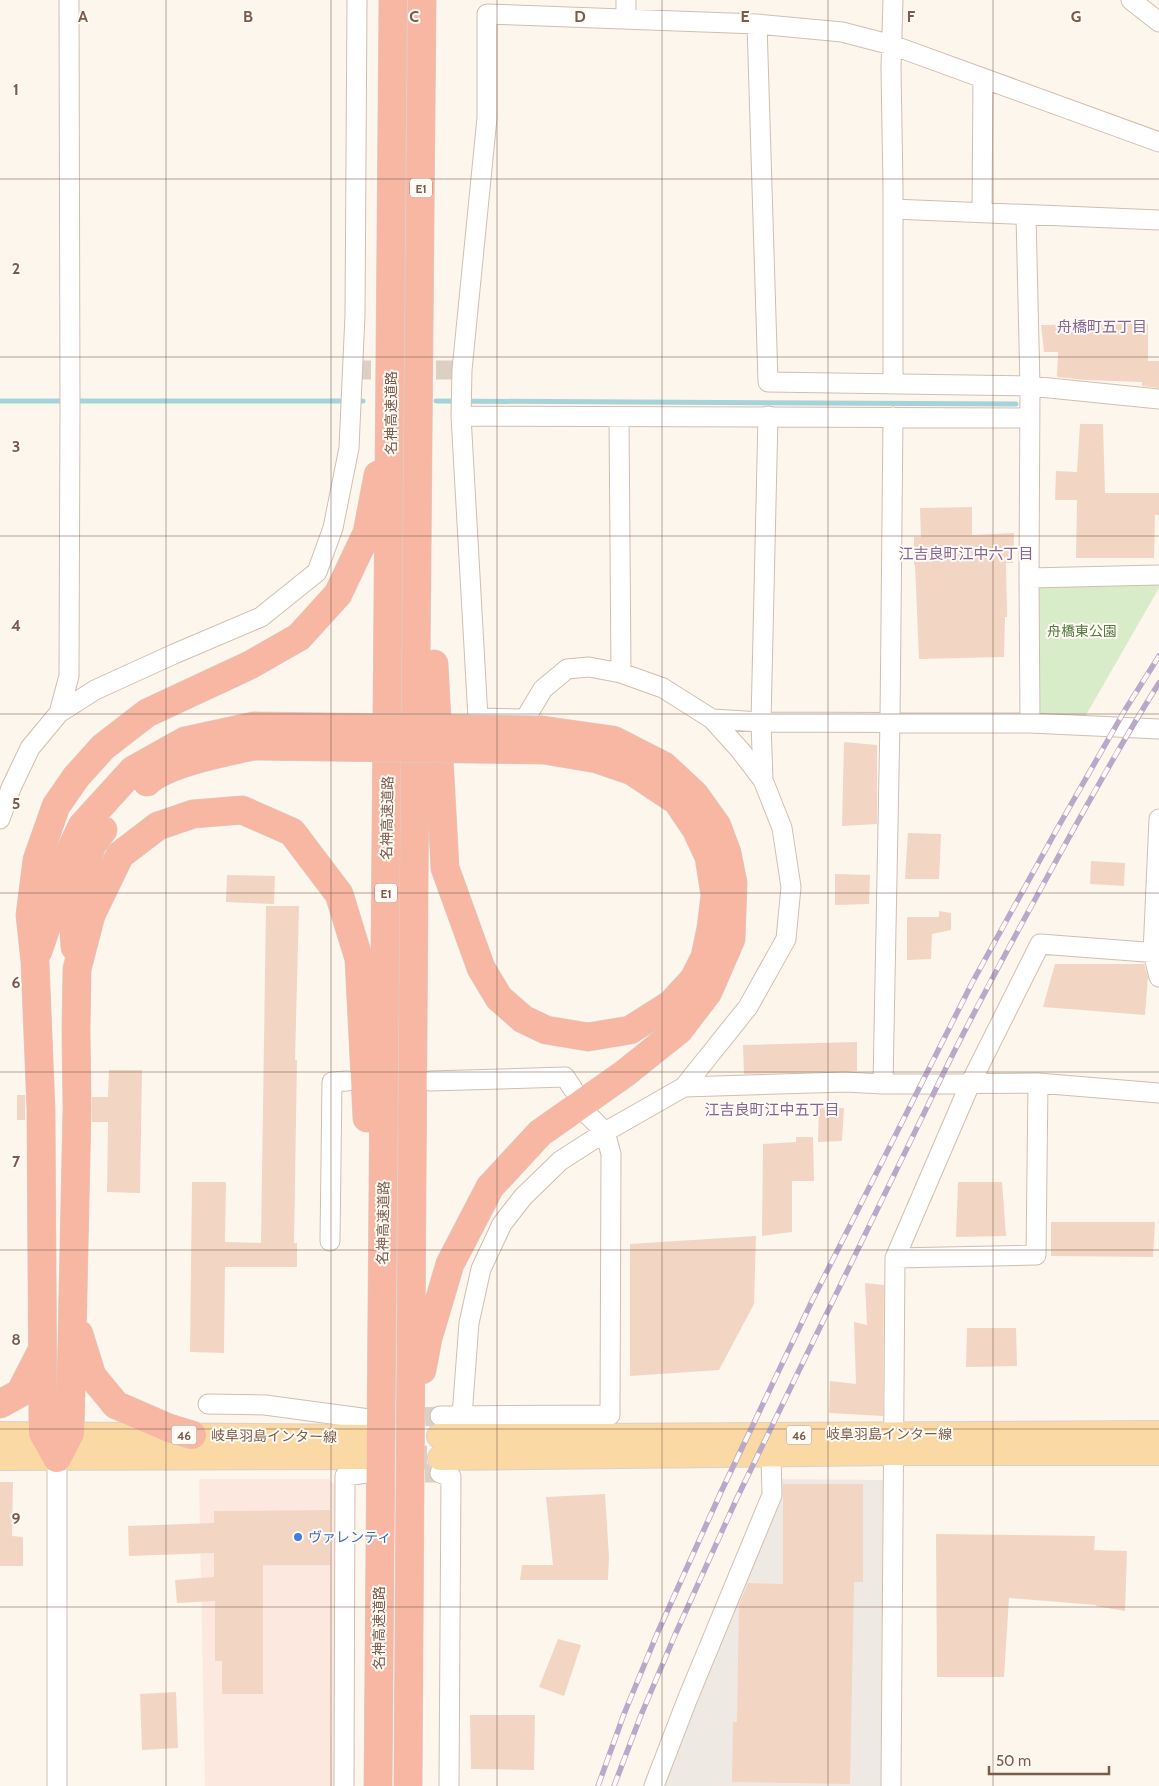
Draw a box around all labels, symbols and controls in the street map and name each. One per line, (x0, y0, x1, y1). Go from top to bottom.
text: A (78, 7, 88, 26)
text: B (243, 7, 253, 26)
text: C (409, 7, 419, 26)
text: D (574, 7, 586, 26)
text: E (740, 7, 750, 26)
text: F (907, 7, 916, 26)
text: G (1071, 7, 1081, 26)
text: 1 (13, 80, 19, 99)
road number: E1 (410, 178, 432, 198)
text: 2 (12, 259, 20, 278)
district label: 舟橋町五丁目 (1057, 318, 1147, 336)
street label: 名神高速道路 (382, 371, 400, 455)
text: 3 (12, 437, 20, 456)
district label: 江吉良町江中六丁目 (898, 545, 1034, 563)
text: 4 (11, 616, 21, 635)
park label: 舟橋東公園 (1047, 622, 1117, 640)
street label: 名神高速道路 (377, 776, 397, 860)
text: 5 (12, 794, 20, 813)
road number: E1 (375, 884, 397, 902)
text: 6 (12, 973, 21, 992)
district label: 江吉良町江中五丁目 (704, 1101, 840, 1119)
text: 7 (12, 1152, 21, 1171)
street label: 名神高速道路 (373, 1181, 393, 1265)
text: 8 (11, 1330, 21, 1349)
street label: 岐阜羽島インター線 (826, 1425, 952, 1443)
road number: 46 (172, 1426, 196, 1444)
street label: 岐阜羽島インター線 (211, 1426, 337, 1446)
road number: 46 (786, 1426, 812, 1444)
text: 9 (12, 1509, 21, 1528)
place label: ヴァレンティ (308, 1528, 391, 1546)
marker: ヴァレンティ (292, 1531, 304, 1543)
street label: 名神高速道路 (370, 1586, 388, 1670)
scale bar (989, 1744, 1109, 1776)
text: 50 m (996, 1752, 1031, 1770)

